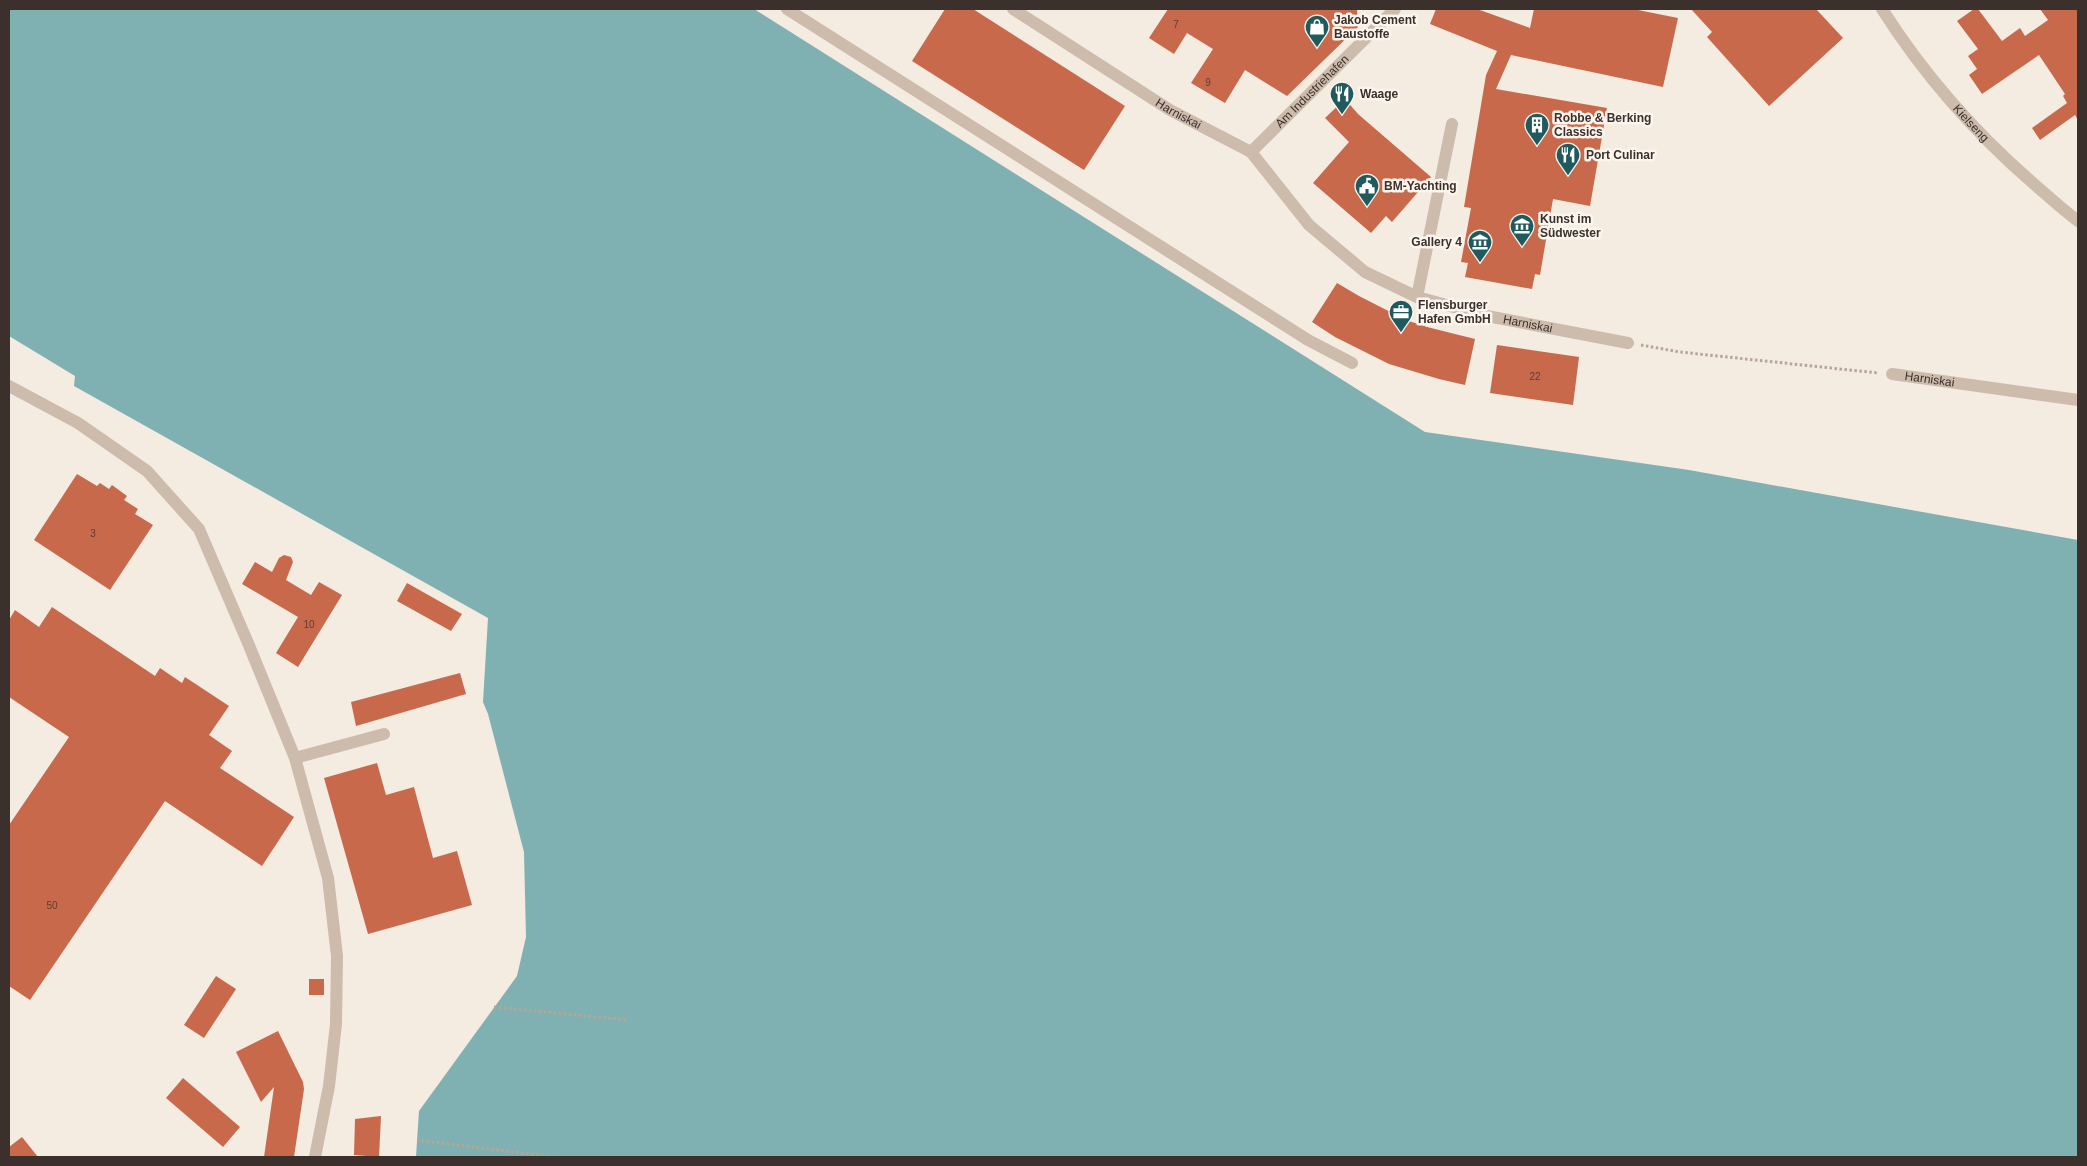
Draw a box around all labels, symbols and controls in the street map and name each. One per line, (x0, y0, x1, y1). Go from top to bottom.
place label: Jakob Cement Baustoffe (1334, 13, 1416, 41)
shop icon: Jakob Cement Baustoffe (1304, 14, 1330, 48)
house number: 7 (1173, 19, 1179, 30)
street label: Am Industriehafen (1272, 52, 1352, 131)
house number: 9 (1205, 77, 1211, 88)
restaurant icon: Waage (1329, 81, 1355, 115)
place label: Waage (1360, 87, 1399, 101)
street label: Harniskai (1153, 96, 1204, 132)
street label: Kielseng (1950, 102, 1992, 145)
place label: Robbe & Berking Classics (1554, 111, 1651, 139)
building icon: Robbe & Berking Classics (1524, 112, 1550, 146)
restaurant icon: Port Culinar (1555, 142, 1581, 176)
place label: Port Culinar (1586, 148, 1655, 162)
public building icon: BM-Yachting (1354, 173, 1380, 207)
place label: BM-Yachting (1384, 179, 1457, 193)
place label: Kunst im Südwester (1540, 212, 1601, 240)
museum icon: Kunst im Südwester (1509, 213, 1535, 247)
museum icon: Gallery 4 (1467, 229, 1493, 263)
place label: Gallery 4 (1411, 235, 1462, 249)
place label: Flensburger Hafen GmbH (1418, 298, 1491, 326)
office icon: Flensburger Hafen GmbH (1388, 299, 1414, 333)
street label: Harniskai (1502, 312, 1554, 335)
street label: Harniskai (1904, 369, 1955, 390)
house number: 22 (1529, 371, 1541, 382)
house number: 3 (90, 528, 96, 539)
house number: 10 (303, 619, 315, 630)
house number: 50 (46, 900, 58, 911)

